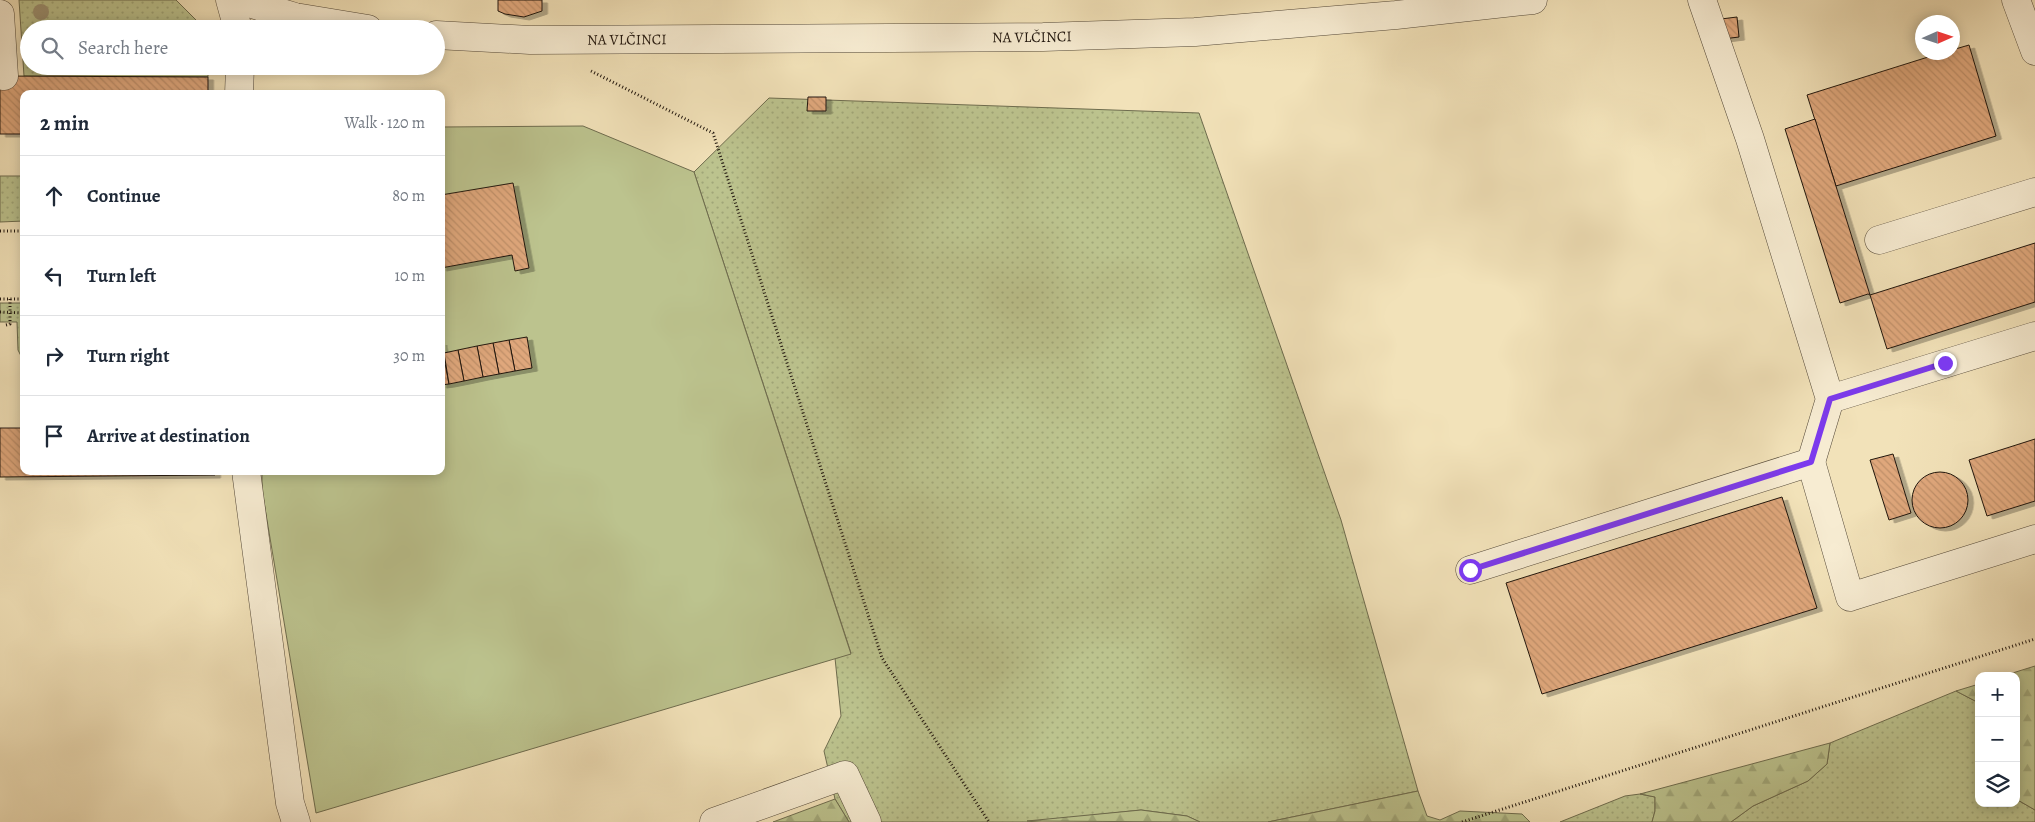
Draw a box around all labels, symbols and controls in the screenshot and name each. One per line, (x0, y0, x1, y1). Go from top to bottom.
north arrow (1915, 15, 1960, 60)
search box (20, 20, 445, 75)
street label: NA VLČINCI (992, 26, 1072, 47)
street label: NA VLČINCI (587, 29, 667, 50)
icon: search (38, 34, 66, 62)
text: Search here (78, 35, 168, 61)
text: 2 min (40, 109, 89, 137)
text: Walk · 120 m (344, 112, 425, 134)
icon: ahead (40, 182, 68, 210)
text: Continue (87, 183, 161, 209)
text: 80 m (392, 185, 425, 207)
icon: left (40, 262, 68, 290)
text: Turn left (87, 263, 156, 289)
text: 10 m (395, 265, 425, 287)
icon: right (40, 342, 68, 370)
text: Turn right (87, 343, 169, 369)
text: 30 m (393, 345, 425, 367)
route end (1934, 352, 1957, 375)
icon: arrive (40, 422, 68, 450)
text: Arrive at destination (87, 423, 250, 449)
route start (1459, 559, 1482, 582)
map controls (1975, 672, 2020, 807)
button: + (1975, 672, 2020, 717)
button: − (1975, 717, 2020, 762)
button: layers (1975, 762, 2020, 807)

